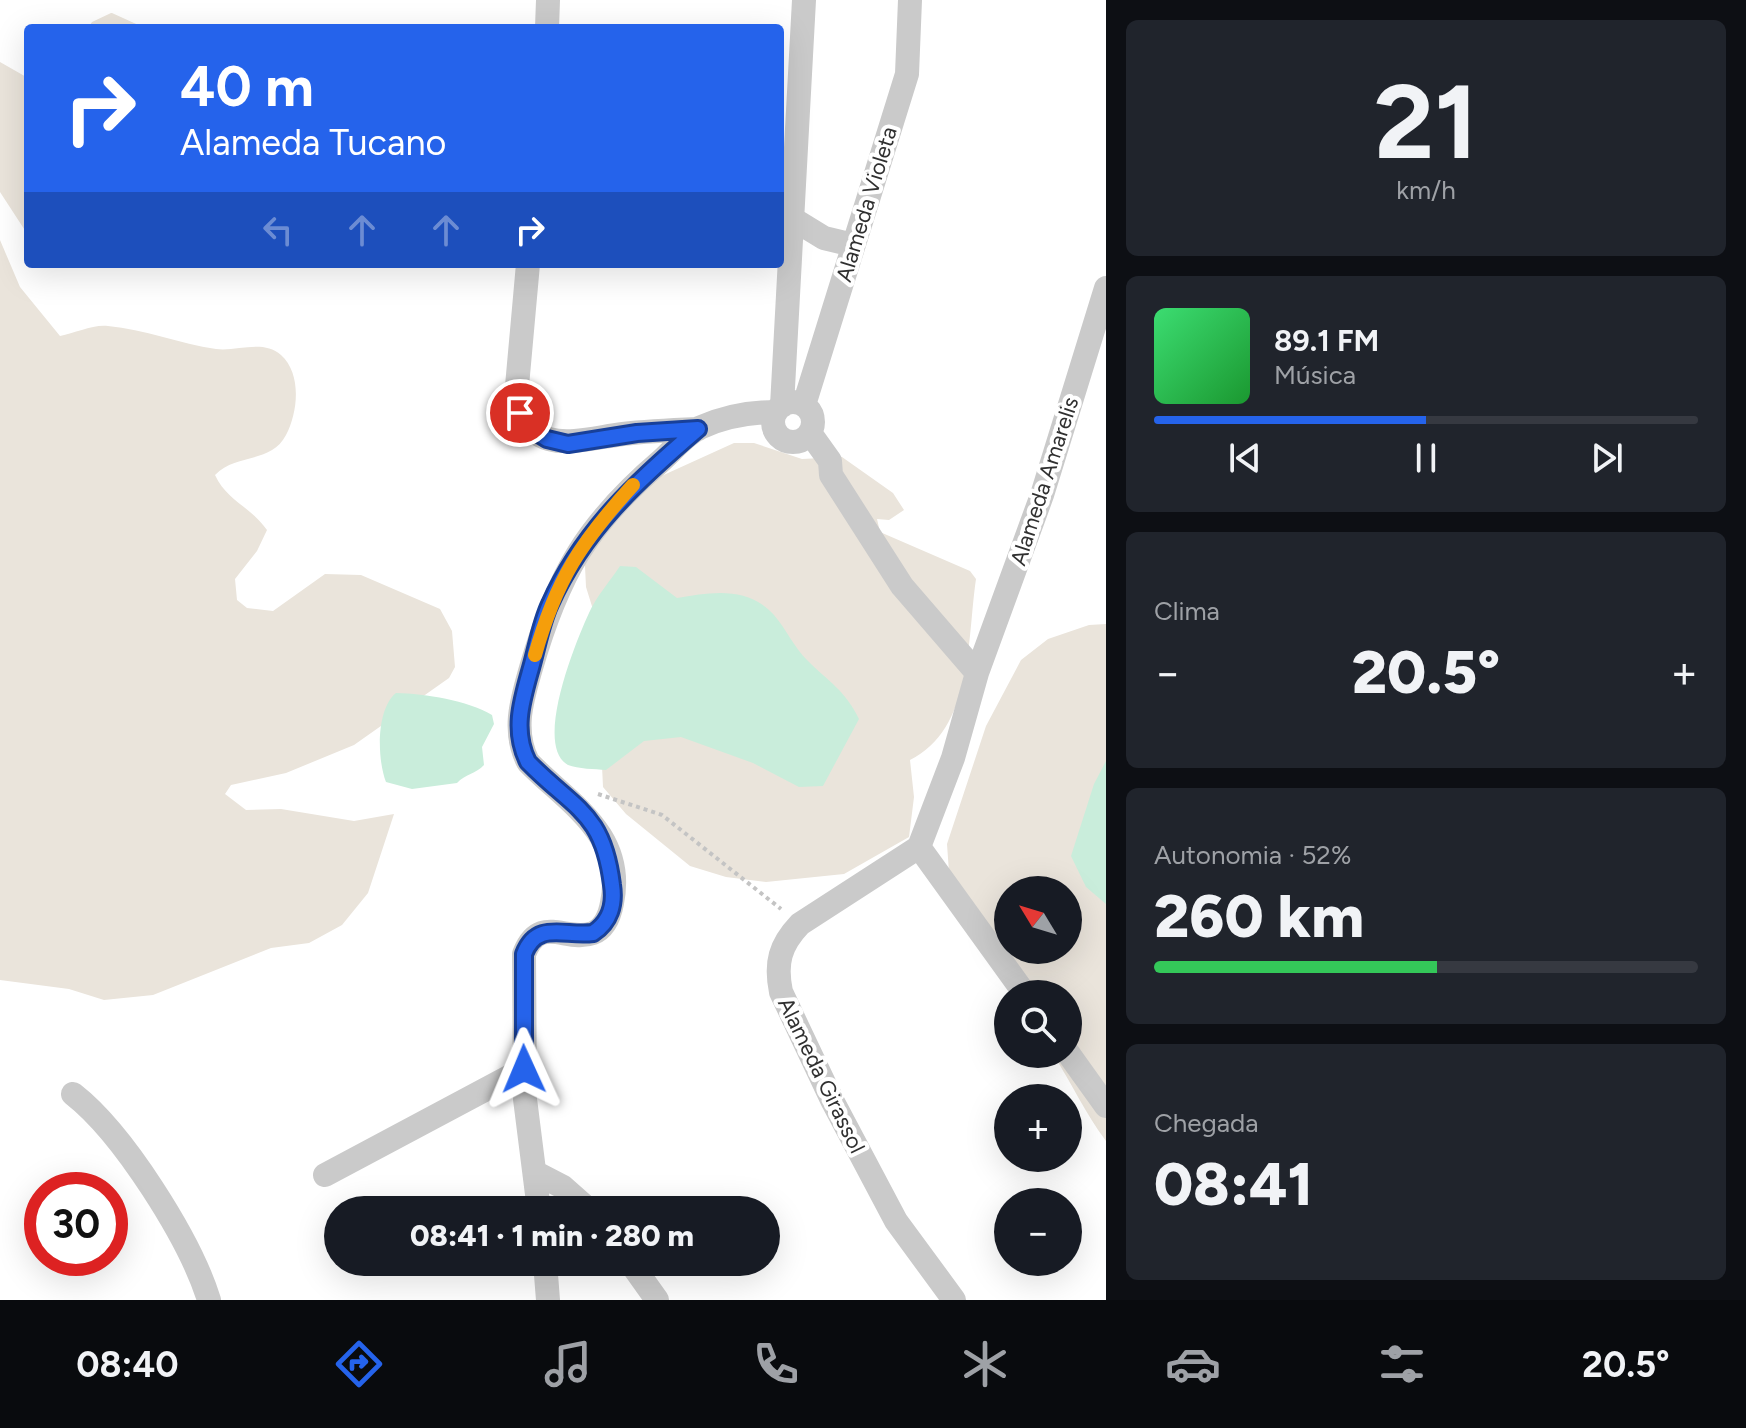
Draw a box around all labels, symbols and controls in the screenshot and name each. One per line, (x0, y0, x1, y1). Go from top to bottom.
text: 40 m (180, 53, 314, 120)
icon: right (48, 56, 152, 160)
text: 21 (1374, 59, 1478, 184)
text: Alameda Tucano (180, 121, 446, 164)
street label: Alameda Violeta (830, 123, 903, 285)
text: km/h (1396, 174, 1456, 206)
icon: left (256, 208, 300, 252)
icon: ahead (340, 208, 384, 252)
icon: ahead (424, 208, 468, 252)
icon: right (508, 208, 552, 252)
text: 89.1 FM (1274, 322, 1379, 359)
text: Música (1274, 359, 1356, 391)
pin (486, 379, 554, 447)
icon: arrive (498, 391, 542, 435)
street label: Alameda Amarelis (1004, 393, 1084, 569)
icon: previous (1223, 436, 1267, 480)
icon: pause (1404, 436, 1448, 480)
icon: next (1585, 436, 1629, 480)
text: Clima (1154, 595, 1220, 627)
text: 20.5° (1352, 636, 1500, 708)
text: − (1154, 646, 1181, 699)
text: + (1671, 646, 1698, 699)
text: Autonomia · 52% (1154, 839, 1351, 871)
north arrow (994, 876, 1082, 964)
map controls (994, 876, 1082, 1276)
text: 260 km (1154, 880, 1364, 952)
button: search (994, 980, 1082, 1068)
street label: Alameda Girassol (772, 993, 871, 1157)
position arrow (482, 1027, 566, 1111)
button: + (994, 1084, 1082, 1172)
text: Chegada (1154, 1107, 1258, 1139)
text: 08:41 (1154, 1148, 1313, 1220)
speed limit sign: 30 (24, 1172, 128, 1276)
button: − (994, 1188, 1082, 1276)
text: 08:41 · 1 min · 280 m (410, 1217, 694, 1254)
icon: directions (331, 1336, 387, 1392)
icon: music (540, 1336, 596, 1392)
icon: phone (748, 1336, 804, 1392)
icon: climate (957, 1336, 1013, 1392)
icon: car (1165, 1336, 1221, 1392)
icon: filters (1374, 1336, 1430, 1392)
text: 08:40 (76, 1343, 179, 1386)
text: 20.5° (1582, 1343, 1670, 1386)

